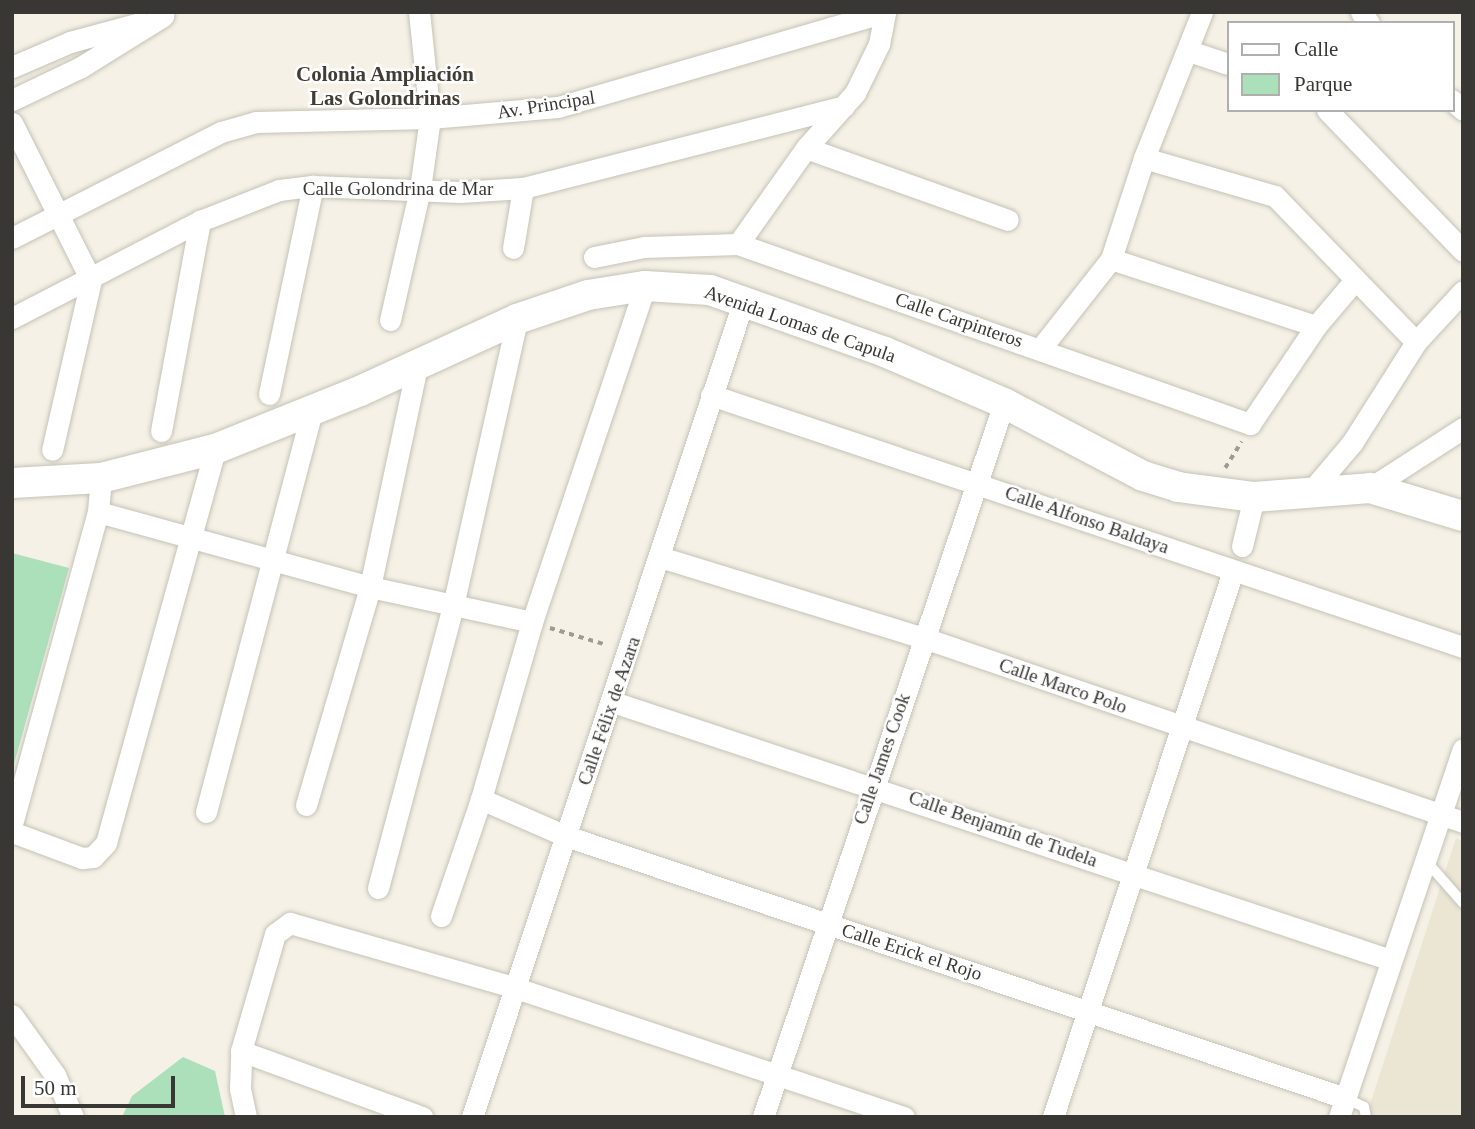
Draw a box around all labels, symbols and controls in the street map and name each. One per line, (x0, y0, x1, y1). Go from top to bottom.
legend (1226, 21, 1454, 112)
text: Calle (1294, 37, 1338, 61)
district label: Colonia Ampliación Las Golondrinas (295, 61, 475, 111)
text: Parque (1294, 72, 1352, 96)
street label: Av. Principal (495, 86, 597, 124)
street label: Calle Golondrina de Mar (303, 178, 493, 200)
street label: Avenida Lomas de Capula (701, 281, 899, 367)
street label: Calle Carpinteros (892, 287, 1026, 353)
street label: Calle Alfonso Baldaya (1001, 481, 1173, 559)
street label: Calle Félix de Azara (573, 633, 645, 789)
street label: Calle Marco Polo (996, 653, 1130, 719)
street label: Calle James Cook (849, 690, 915, 828)
street label: Calle Benjamín de Tudela (906, 786, 1100, 872)
street label: Calle Erick el Rojo (839, 919, 985, 985)
scale bar (24, 1062, 178, 1106)
text: 50 m (34, 1076, 77, 1100)

